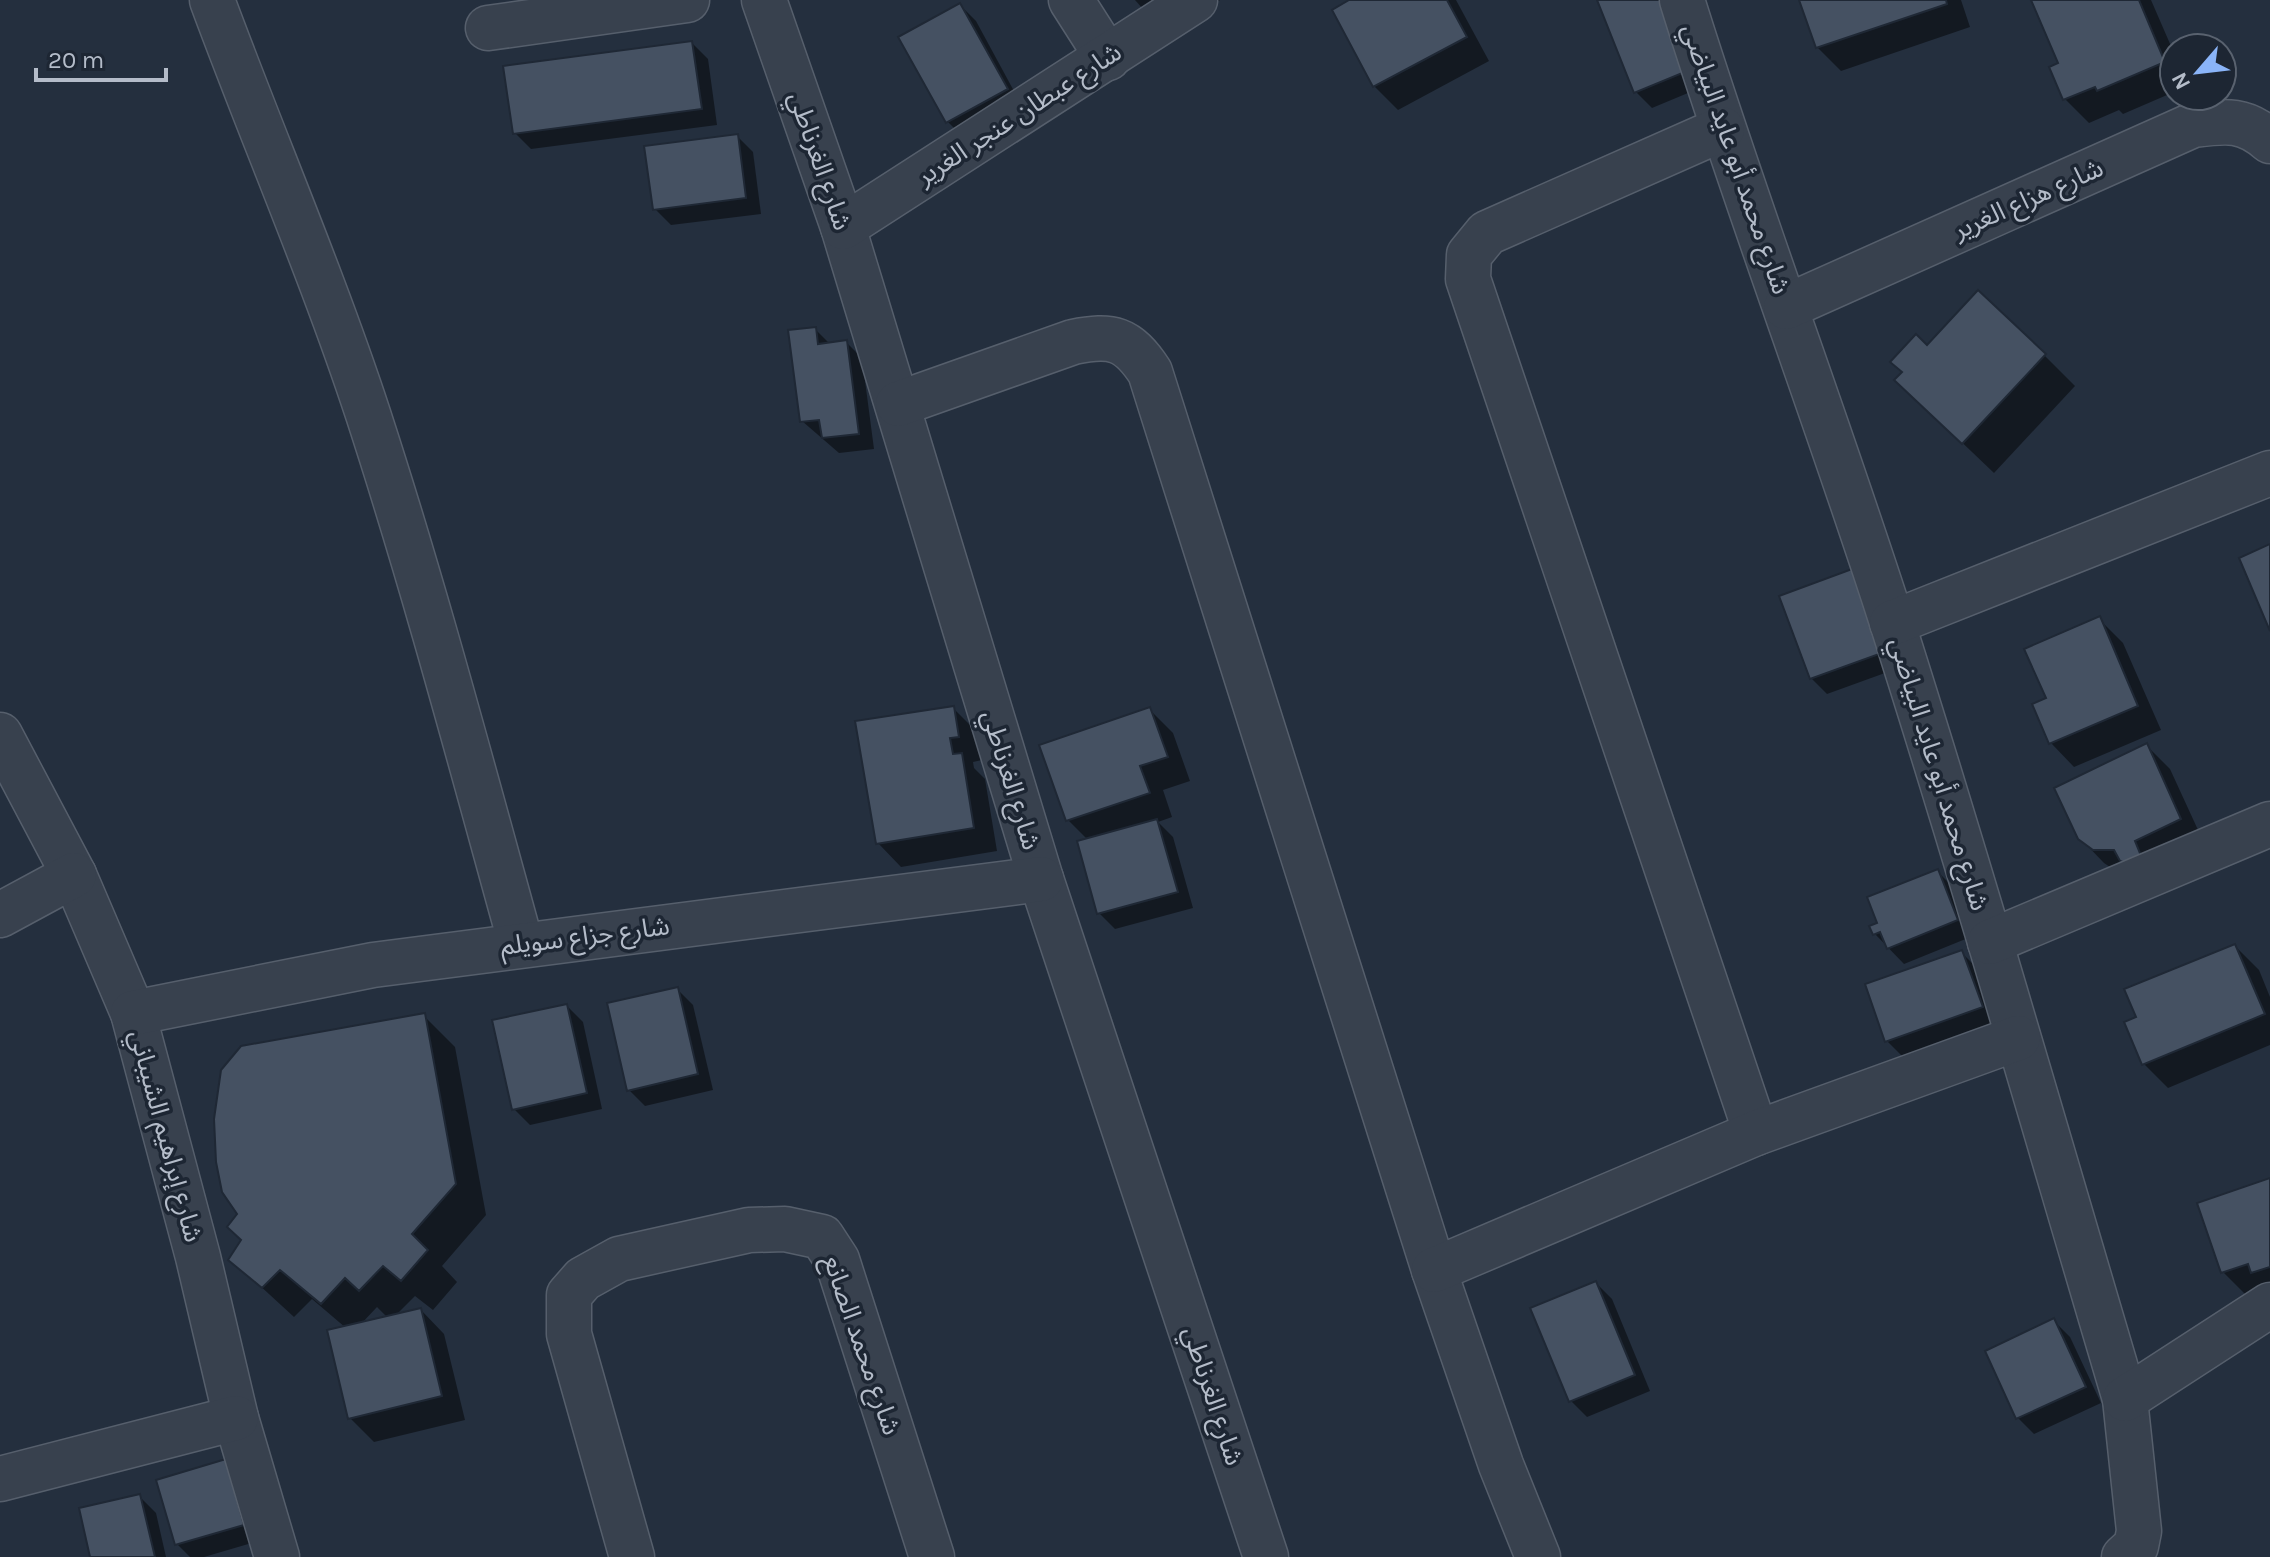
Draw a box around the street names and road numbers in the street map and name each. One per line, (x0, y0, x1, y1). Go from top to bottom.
street label: شارع محمد أبو عايد البياضي (1671, 19, 1798, 300)
street label: شارع عبطان عنجر الغرير (910, 36, 1129, 195)
street label: شارع الغرناطي (778, 88, 858, 236)
street label: شارع هزاع الغرير (1947, 152, 2109, 249)
street label: شارع محمد أبو عايد البياضي (1879, 633, 1997, 915)
street label: شارع الغرناطي (971, 707, 1047, 855)
street label: شارع جزاع سويلم (499, 910, 672, 966)
street label: شارع إبراهيم الشيباني (119, 1026, 209, 1247)
street label: شارع محمد الصانع (813, 1251, 907, 1440)
street label: شارع الغرناطي (1172, 1323, 1250, 1471)

